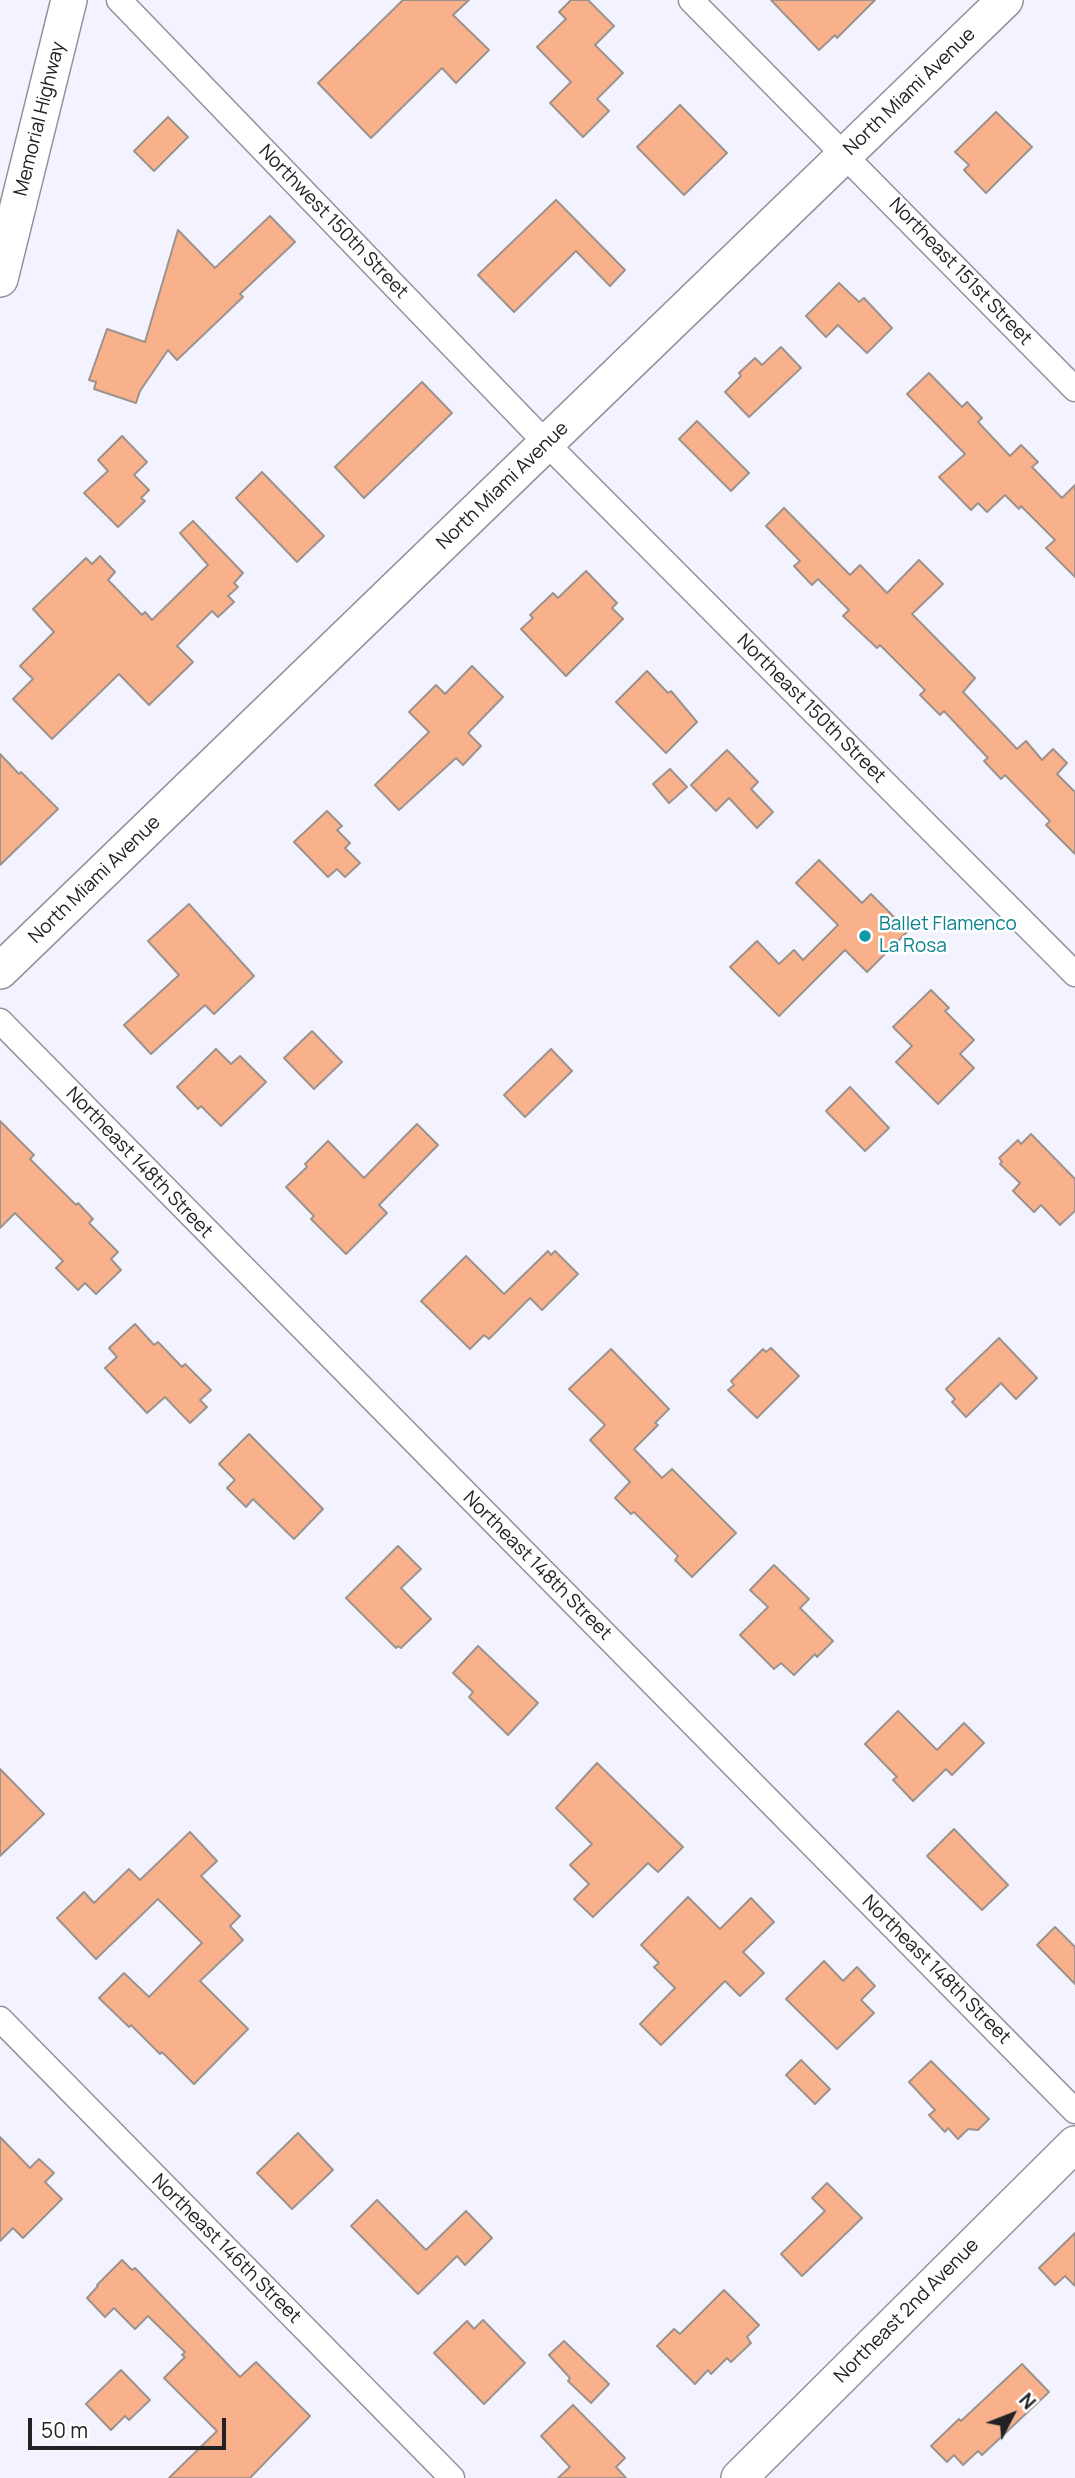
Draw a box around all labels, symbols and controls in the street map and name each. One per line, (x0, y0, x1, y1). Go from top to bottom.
street label: North Miami Avenue (839, 23, 981, 161)
street label: Memorial Highway (10, 40, 70, 198)
street label: Northwest 150th Street (254, 140, 412, 304)
street label: Northeast 151st Street (884, 194, 1036, 350)
street label: North Miami Avenue (432, 417, 574, 555)
street label: Northeast 150th Street (732, 630, 890, 788)
street label: North Miami Avenue (24, 811, 166, 949)
place label: Ballet Flamenco La Rosa (879, 914, 1017, 958)
marker: Ballet Flamenco La Rosa (857, 928, 873, 944)
street label: Northeast 148th Street (61, 1083, 217, 1243)
street label: Northeast 148th Street (458, 1487, 616, 1645)
street label: Northeast 148th Street (857, 1891, 1015, 2049)
street label: Northeast 146th Street (147, 2170, 305, 2328)
street label: Northeast 2nd Avenue (830, 2234, 984, 2388)
north arrow (977, 2380, 1047, 2450)
text: N (1013, 2387, 1042, 2415)
scale bar (32, 2404, 229, 2448)
text: 50 m (41, 2416, 88, 2444)

